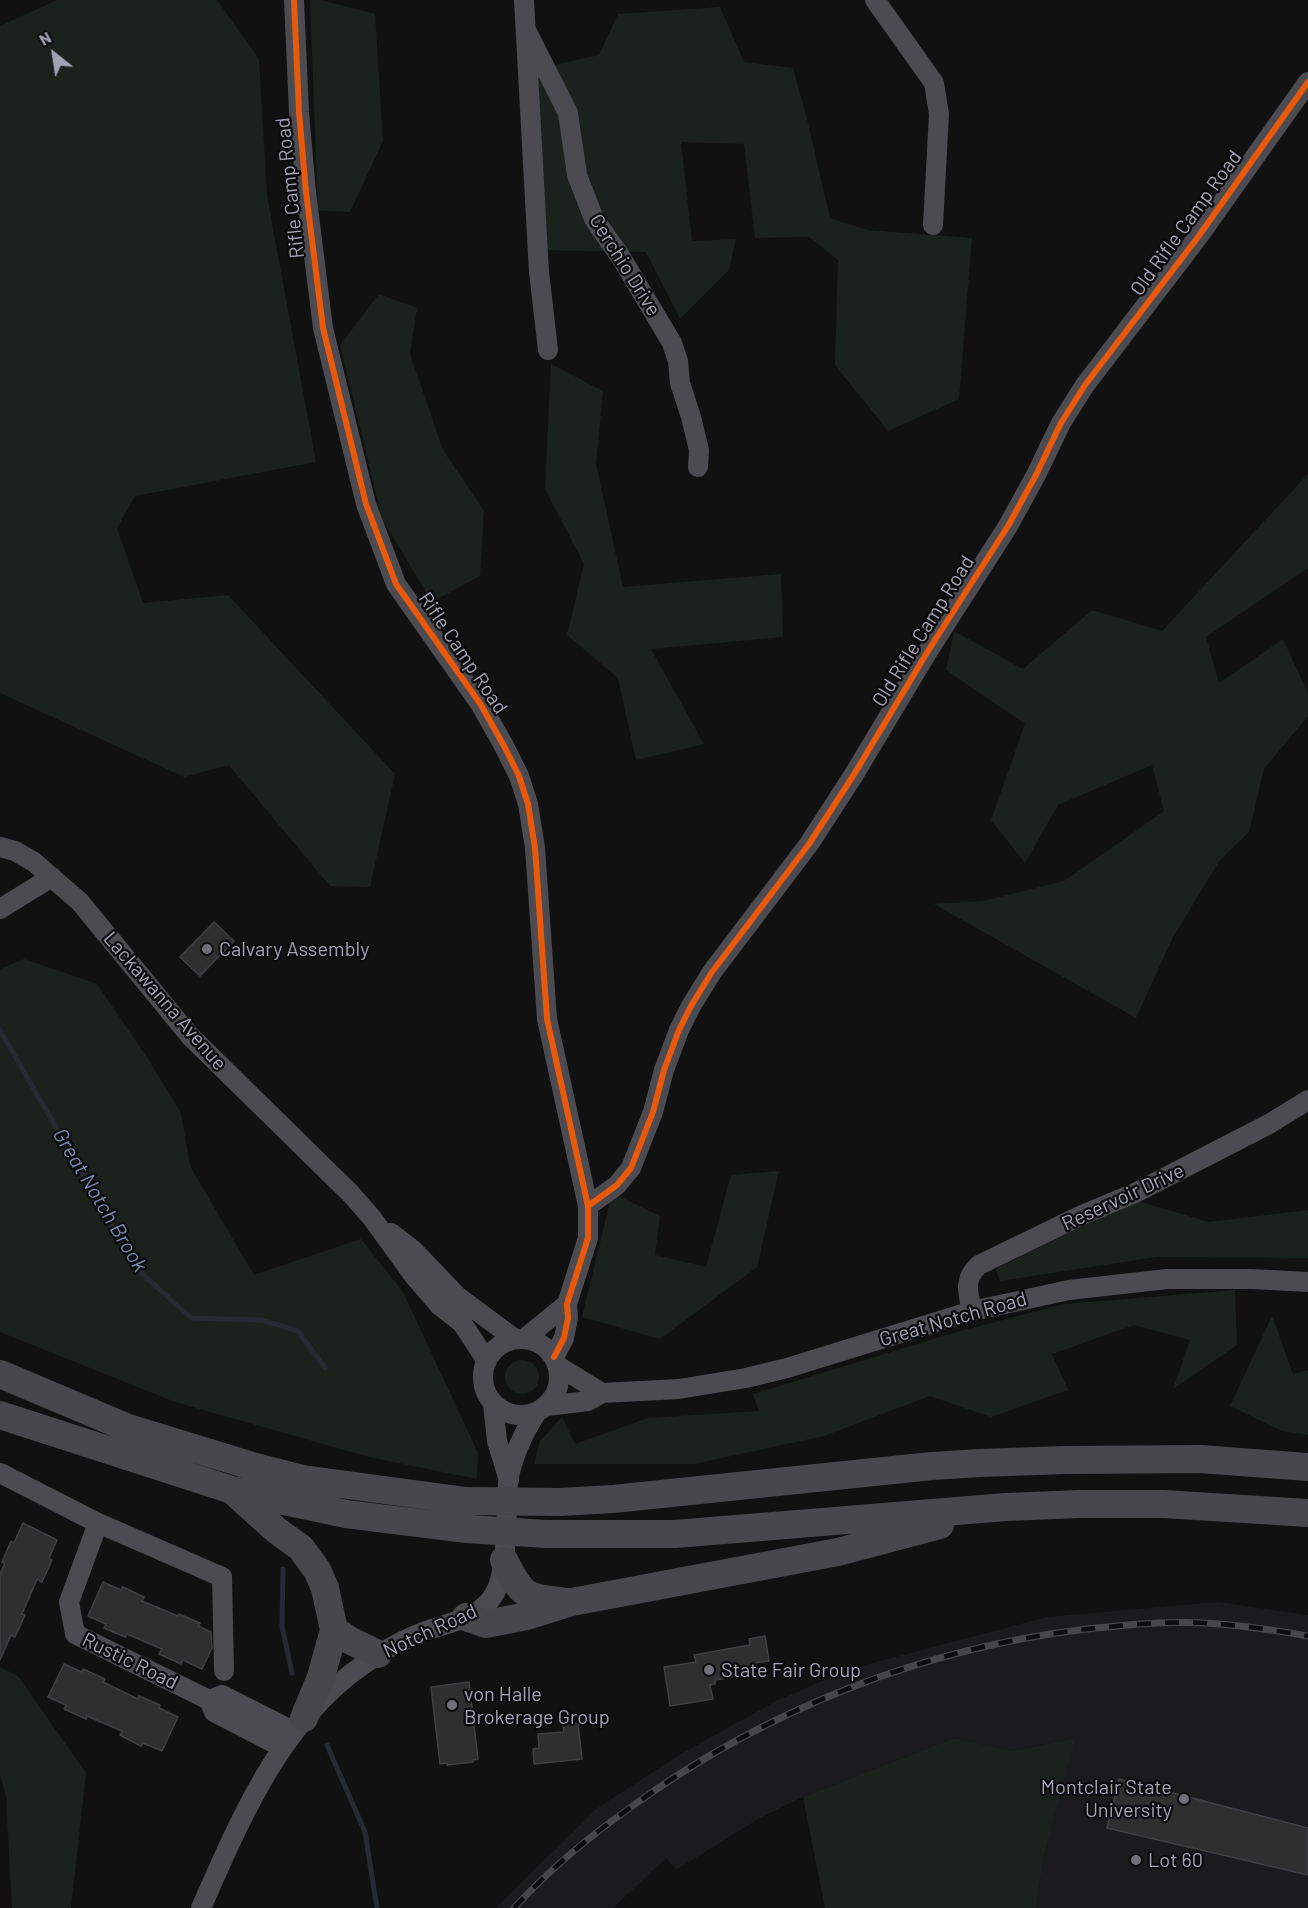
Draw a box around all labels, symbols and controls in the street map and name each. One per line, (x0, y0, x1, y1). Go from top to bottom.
north arrow (24, 24, 84, 84)
text: N (35, 27, 54, 49)
street label: Rifle Camp Road (271, 116, 309, 260)
street label: Old Rifle Camp Road (1125, 146, 1247, 300)
street label: Cerchio Drive (584, 210, 666, 320)
street label: Old Rifle Camp Road (867, 551, 979, 711)
street label: Rifle Camp Road (413, 588, 513, 718)
street label: Lackawanna Avenue (98, 927, 232, 1075)
place label: Calvary Assembly (219, 937, 369, 961)
marker: Calvary Assembly (200, 942, 214, 956)
water label: Great Notch Brook (47, 1124, 153, 1276)
street label: Reservoir Drive (1058, 1158, 1188, 1236)
street label: Great Notch Road (877, 1287, 1029, 1351)
street label: Notch Road (379, 1599, 481, 1663)
street label: Rustic Road (78, 1628, 182, 1694)
place label: State Fair Group (721, 1658, 861, 1682)
marker: State Fair Group (702, 1663, 716, 1677)
place label: von Halle Brokerage Group (464, 1682, 610, 1729)
marker: von Halle Brokerage Group (445, 1698, 459, 1712)
place label: Montclair State University (1041, 1775, 1172, 1822)
marker: Montclair State University (1177, 1792, 1191, 1806)
place label: Lot 60 (1148, 1848, 1203, 1872)
marker: Lot 60 (1129, 1853, 1143, 1867)

